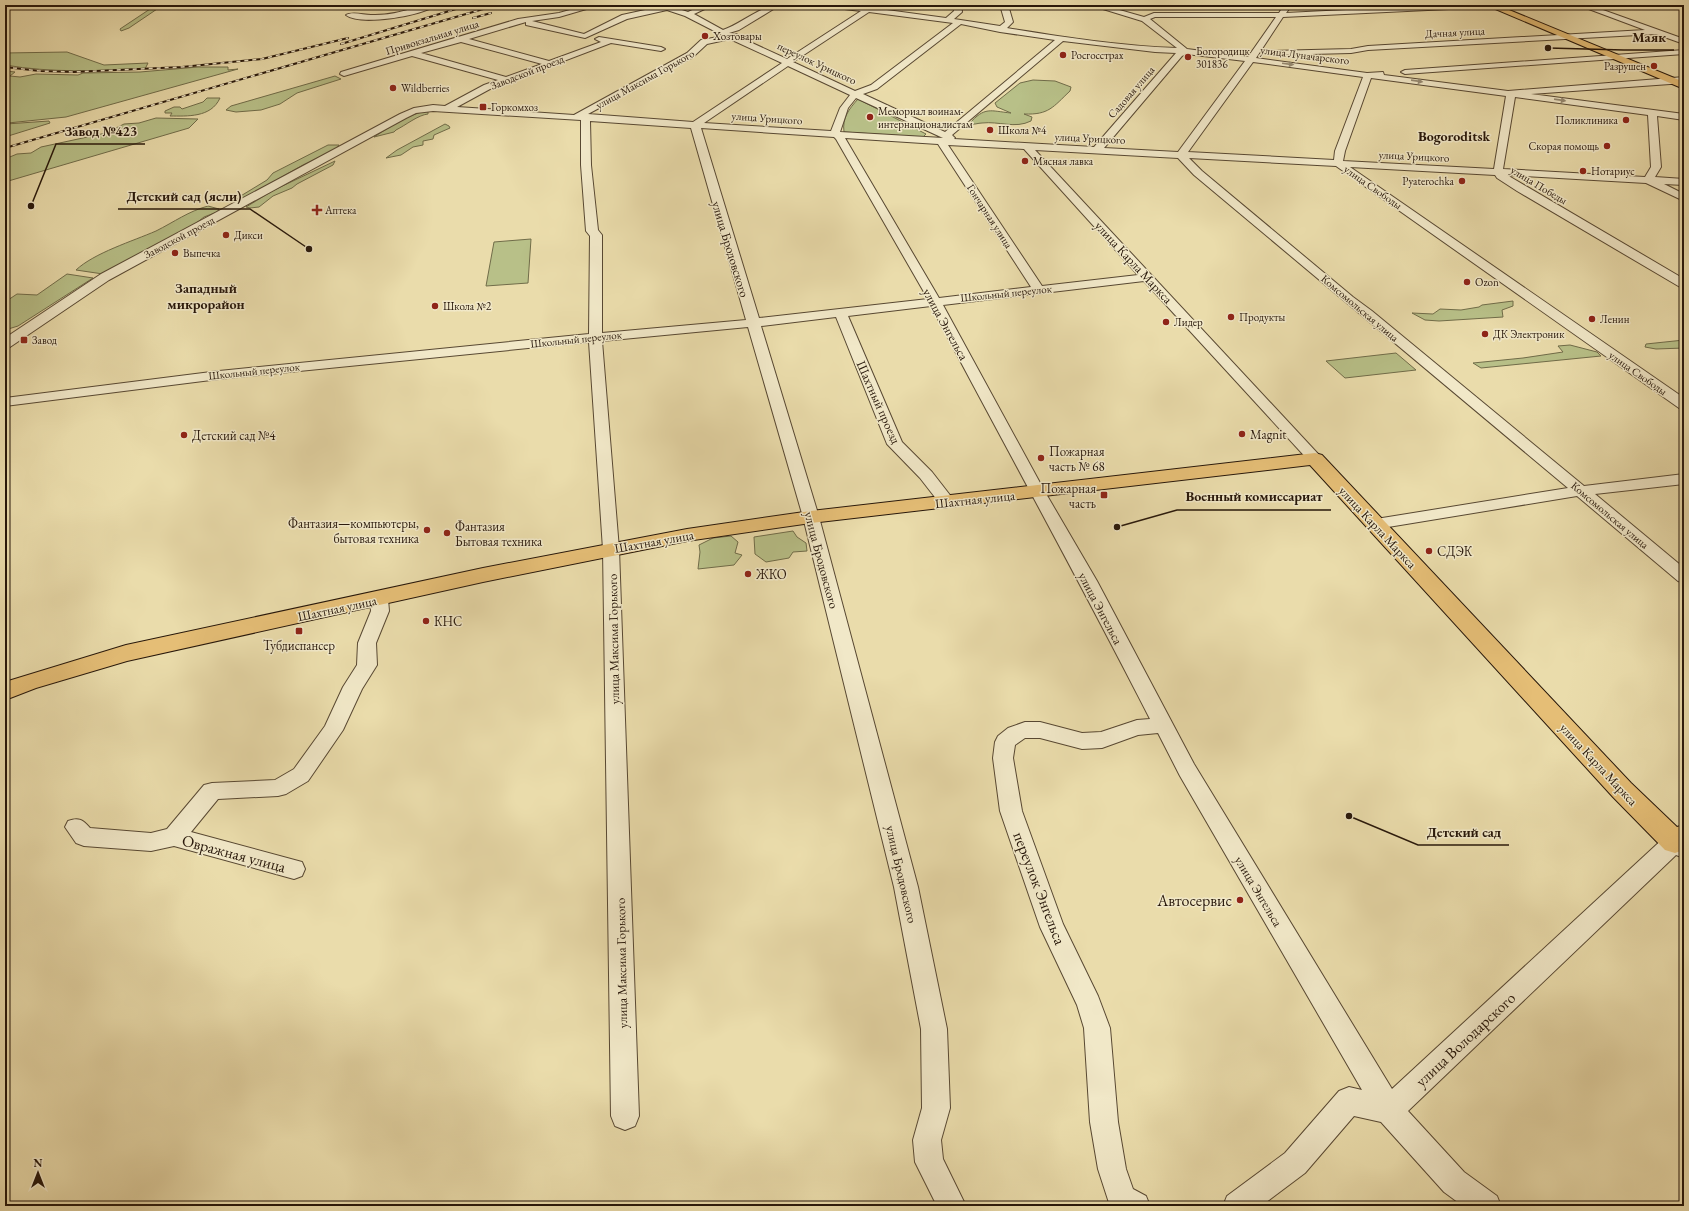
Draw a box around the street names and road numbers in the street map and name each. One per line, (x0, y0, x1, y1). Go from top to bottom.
street label: Привокзальная улица (384, 16, 481, 58)
street label: Дачная улица (1425, 23, 1486, 41)
street label: переулок Урицкого (775, 39, 859, 88)
street label: улица Луначарского (1260, 43, 1351, 67)
street label: улица Максима Горького (593, 46, 697, 112)
street label: Заводской проезд (488, 52, 566, 92)
street label: Садовая улица (1105, 63, 1158, 121)
street label: улица Урицкого (731, 109, 803, 127)
street label: улица Урицкого (1054, 129, 1126, 147)
street label: улица Урицкого (1378, 147, 1450, 165)
street label: улица Свободы (1341, 162, 1405, 212)
street label: улица Победы (1508, 163, 1570, 208)
street label: Гончарная улица (964, 181, 1016, 251)
street label: улица Бродовского (708, 199, 753, 299)
street label: Заводской проезд (141, 213, 217, 261)
street label: улица Карла Маркса (1091, 217, 1177, 308)
street label: Комсомольская улица (1318, 271, 1402, 345)
street label: Школьный переулок (960, 281, 1053, 305)
street label: улица Энгельса (919, 285, 973, 364)
street label: Школьный переулок (530, 327, 623, 351)
street label: улица Свободы (1606, 348, 1670, 398)
street label: Шахтный проезд (853, 358, 904, 446)
street label: Школьный переулок (208, 359, 301, 383)
street label: Комсомольская улица (1568, 478, 1652, 552)
street label: улица Карла Маркса (1335, 482, 1421, 573)
street label: Шахтная улица (934, 487, 1017, 512)
street label: улица Бродовского (800, 510, 843, 611)
street label: Шахтная улица (613, 526, 696, 557)
street label: улица Энгельса (1074, 569, 1127, 648)
street label: улица Максима Горького (604, 574, 623, 704)
street label: Шахтная улица (296, 592, 379, 625)
street label: улица Карла Маркса (1556, 719, 1642, 810)
street label: улица Бродовского (882, 824, 921, 925)
street label: переулок Энгельса (1008, 829, 1071, 948)
street label: Овражная улица (180, 830, 289, 878)
street label: улица Энгельса (1231, 853, 1287, 930)
street label: улица Максима Горького (612, 898, 631, 1028)
street label: улица Володарского (1411, 987, 1520, 1091)

